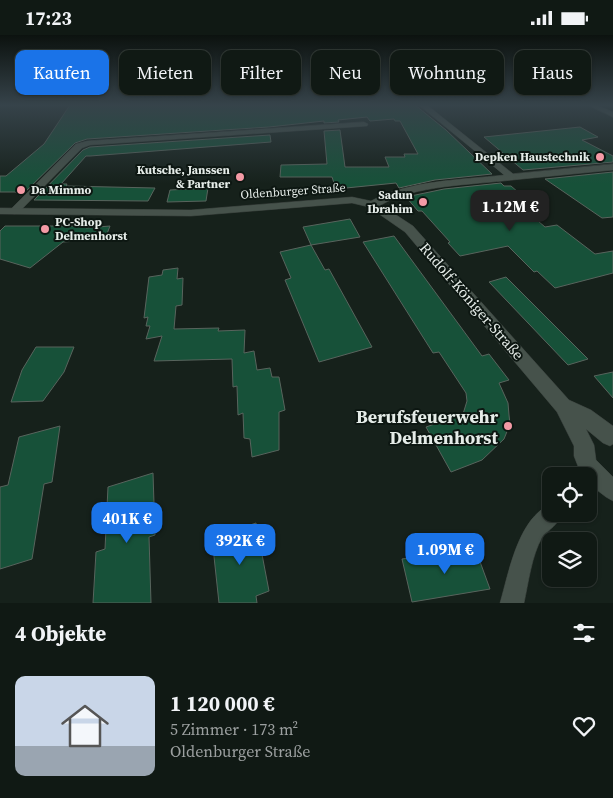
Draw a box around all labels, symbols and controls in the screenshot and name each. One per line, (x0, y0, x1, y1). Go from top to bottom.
text: 17:23 (25, 5, 72, 31)
chip: Kaufen (15, 50, 109, 95)
chip: Mieten (119, 50, 211, 95)
chip: Filter (221, 50, 301, 95)
chip: Neu (311, 50, 380, 95)
chip: Wohnung (390, 50, 504, 95)
chip: Haus (514, 50, 591, 95)
place label: Depken Haustechnik (475, 149, 591, 165)
marker: Depken Haustechnik (594, 151, 606, 163)
place label: Kutsche, Janssen & Partner (137, 162, 231, 192)
marker: Kutsche, Janssen & Partner (234, 171, 246, 183)
street label: Oldenburger Straße (240, 179, 346, 203)
place label: Da Mimmo (31, 182, 92, 198)
marker: Da Mimmo (15, 184, 27, 196)
place label: Sadun Ibrahim (367, 187, 414, 217)
pin: 1.12M € (464, 189, 556, 232)
text: 1.12M € (481, 195, 539, 217)
marker: Sadun Ibrahim (417, 196, 429, 208)
place label: PC-Shop Delmenhorst (55, 214, 128, 244)
marker: PC-Shop Delmenhorst (39, 223, 51, 235)
street label: Rudolf-Königer-Straße (415, 238, 529, 365)
place label: Berufsfeuerwehr Delmenhorst (356, 404, 499, 450)
marker: Berufsfeuerwehr Delmenhorst (502, 420, 514, 432)
map controls (542, 467, 597, 587)
button: locate (542, 467, 597, 522)
pin: 401K € (86, 501, 168, 544)
text: 401K € (102, 507, 152, 529)
pin: 392K € (199, 523, 281, 566)
text: 392K € (215, 529, 265, 551)
button: layers (542, 532, 597, 587)
pin: 1.09M € (399, 533, 491, 575)
text: 1.09M € (416, 538, 474, 560)
text: 4 Objekte (15, 619, 106, 648)
icon: filters (570, 619, 598, 647)
text: 1 120 000 € (170, 689, 275, 718)
icon: home (55, 696, 115, 756)
icon: heart (570, 712, 598, 740)
text: 5 Zimmer · 173 m² (170, 718, 298, 740)
text: Oldenburger Straße (170, 740, 310, 762)

